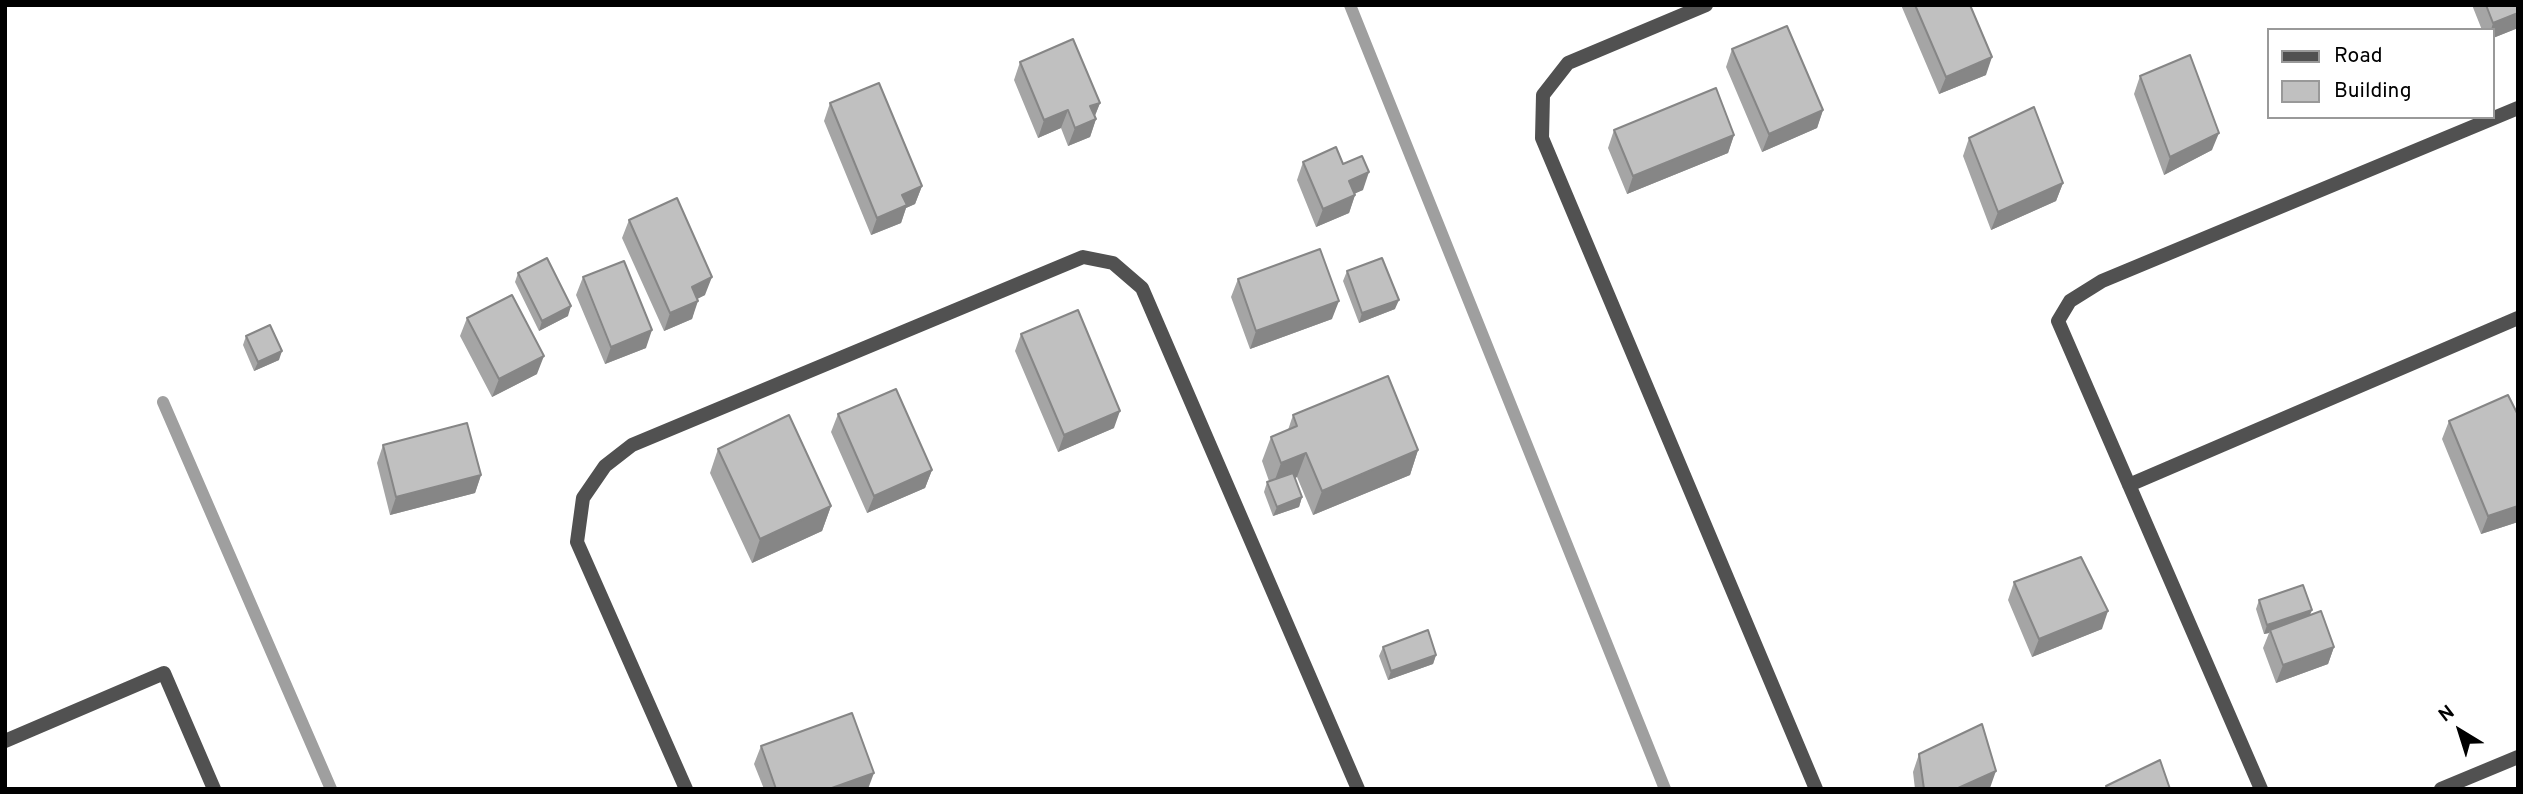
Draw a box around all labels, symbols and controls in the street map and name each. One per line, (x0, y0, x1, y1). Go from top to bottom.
legend (2268, 28, 2495, 119)
text: Road (2334, 43, 2383, 70)
text: Building (2334, 78, 2412, 105)
north arrow (2425, 696, 2495, 766)
text: N (2434, 701, 2460, 728)

